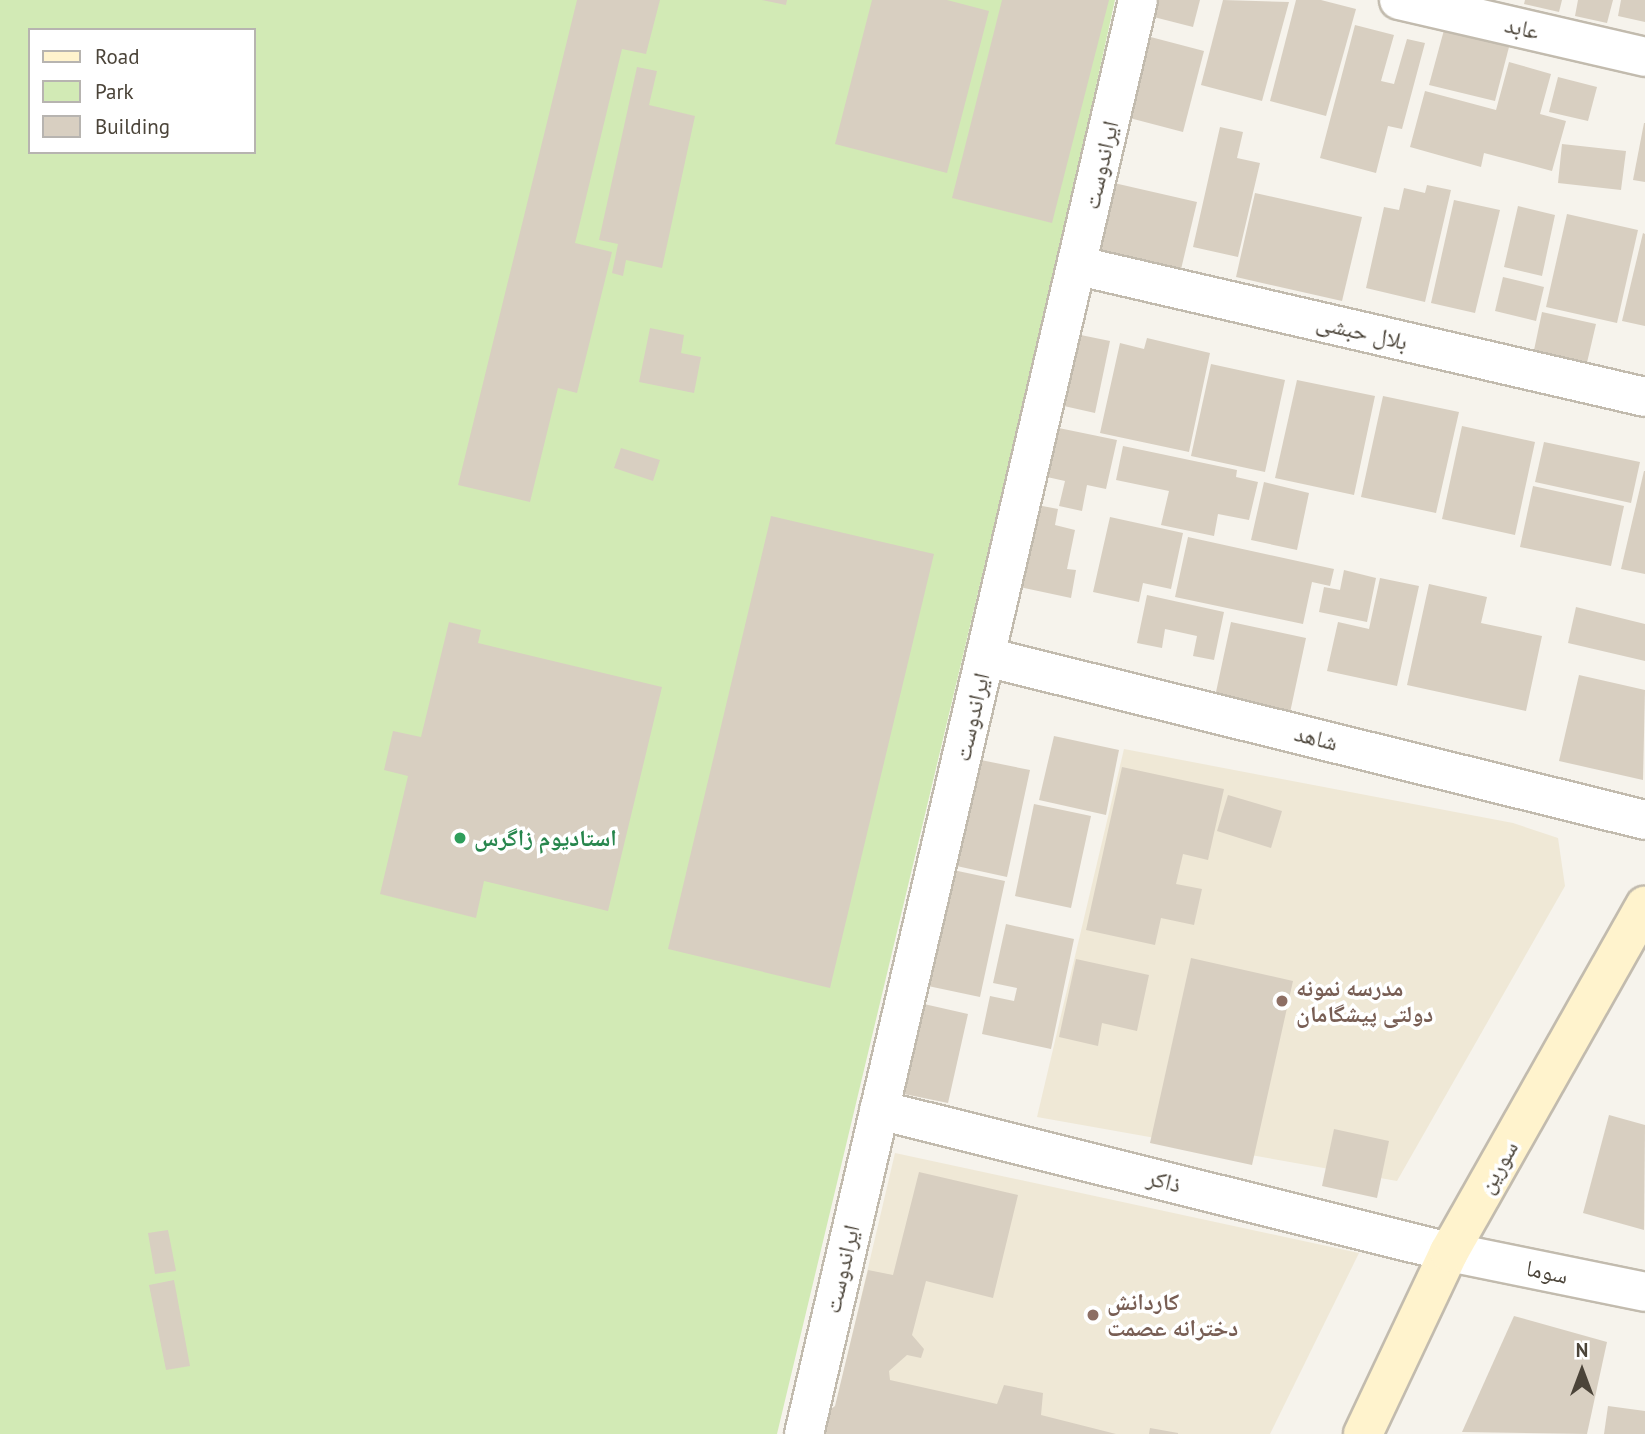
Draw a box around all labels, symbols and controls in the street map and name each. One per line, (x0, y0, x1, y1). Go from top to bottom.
street label: عابد (1502, 11, 1542, 45)
legend (28, 28, 256, 154)
text: Road (95, 43, 139, 70)
text: Park (95, 78, 134, 105)
text: Building (95, 113, 170, 140)
street label: ایراندوست (1077, 118, 1125, 212)
street label: بلال حبشی (1314, 308, 1410, 356)
street label: ایراندوست (948, 670, 996, 764)
street label: شاهد (1292, 719, 1340, 757)
place label: استادیوم زاگرس (474, 824, 617, 852)
marker: استادیوم زاگرس (452, 830, 468, 846)
place label: مدرسه نمونه دولتی پیشگامان (1296, 974, 1433, 1028)
marker: مدرسه نمونه دولتی پیشگامان (1274, 993, 1290, 1009)
street label: سورین (1472, 1136, 1524, 1198)
street label: ذاکر (1144, 1164, 1184, 1198)
street label: ایراندوست (818, 1222, 866, 1316)
street label: سوما (1523, 1254, 1571, 1290)
place label: کاردانش دخترانه عصمت (1107, 1288, 1238, 1342)
marker: کاردانش دخترانه عصمت (1085, 1307, 1101, 1323)
north arrow (1547, 1336, 1617, 1406)
text: N (1576, 1338, 1588, 1362)

